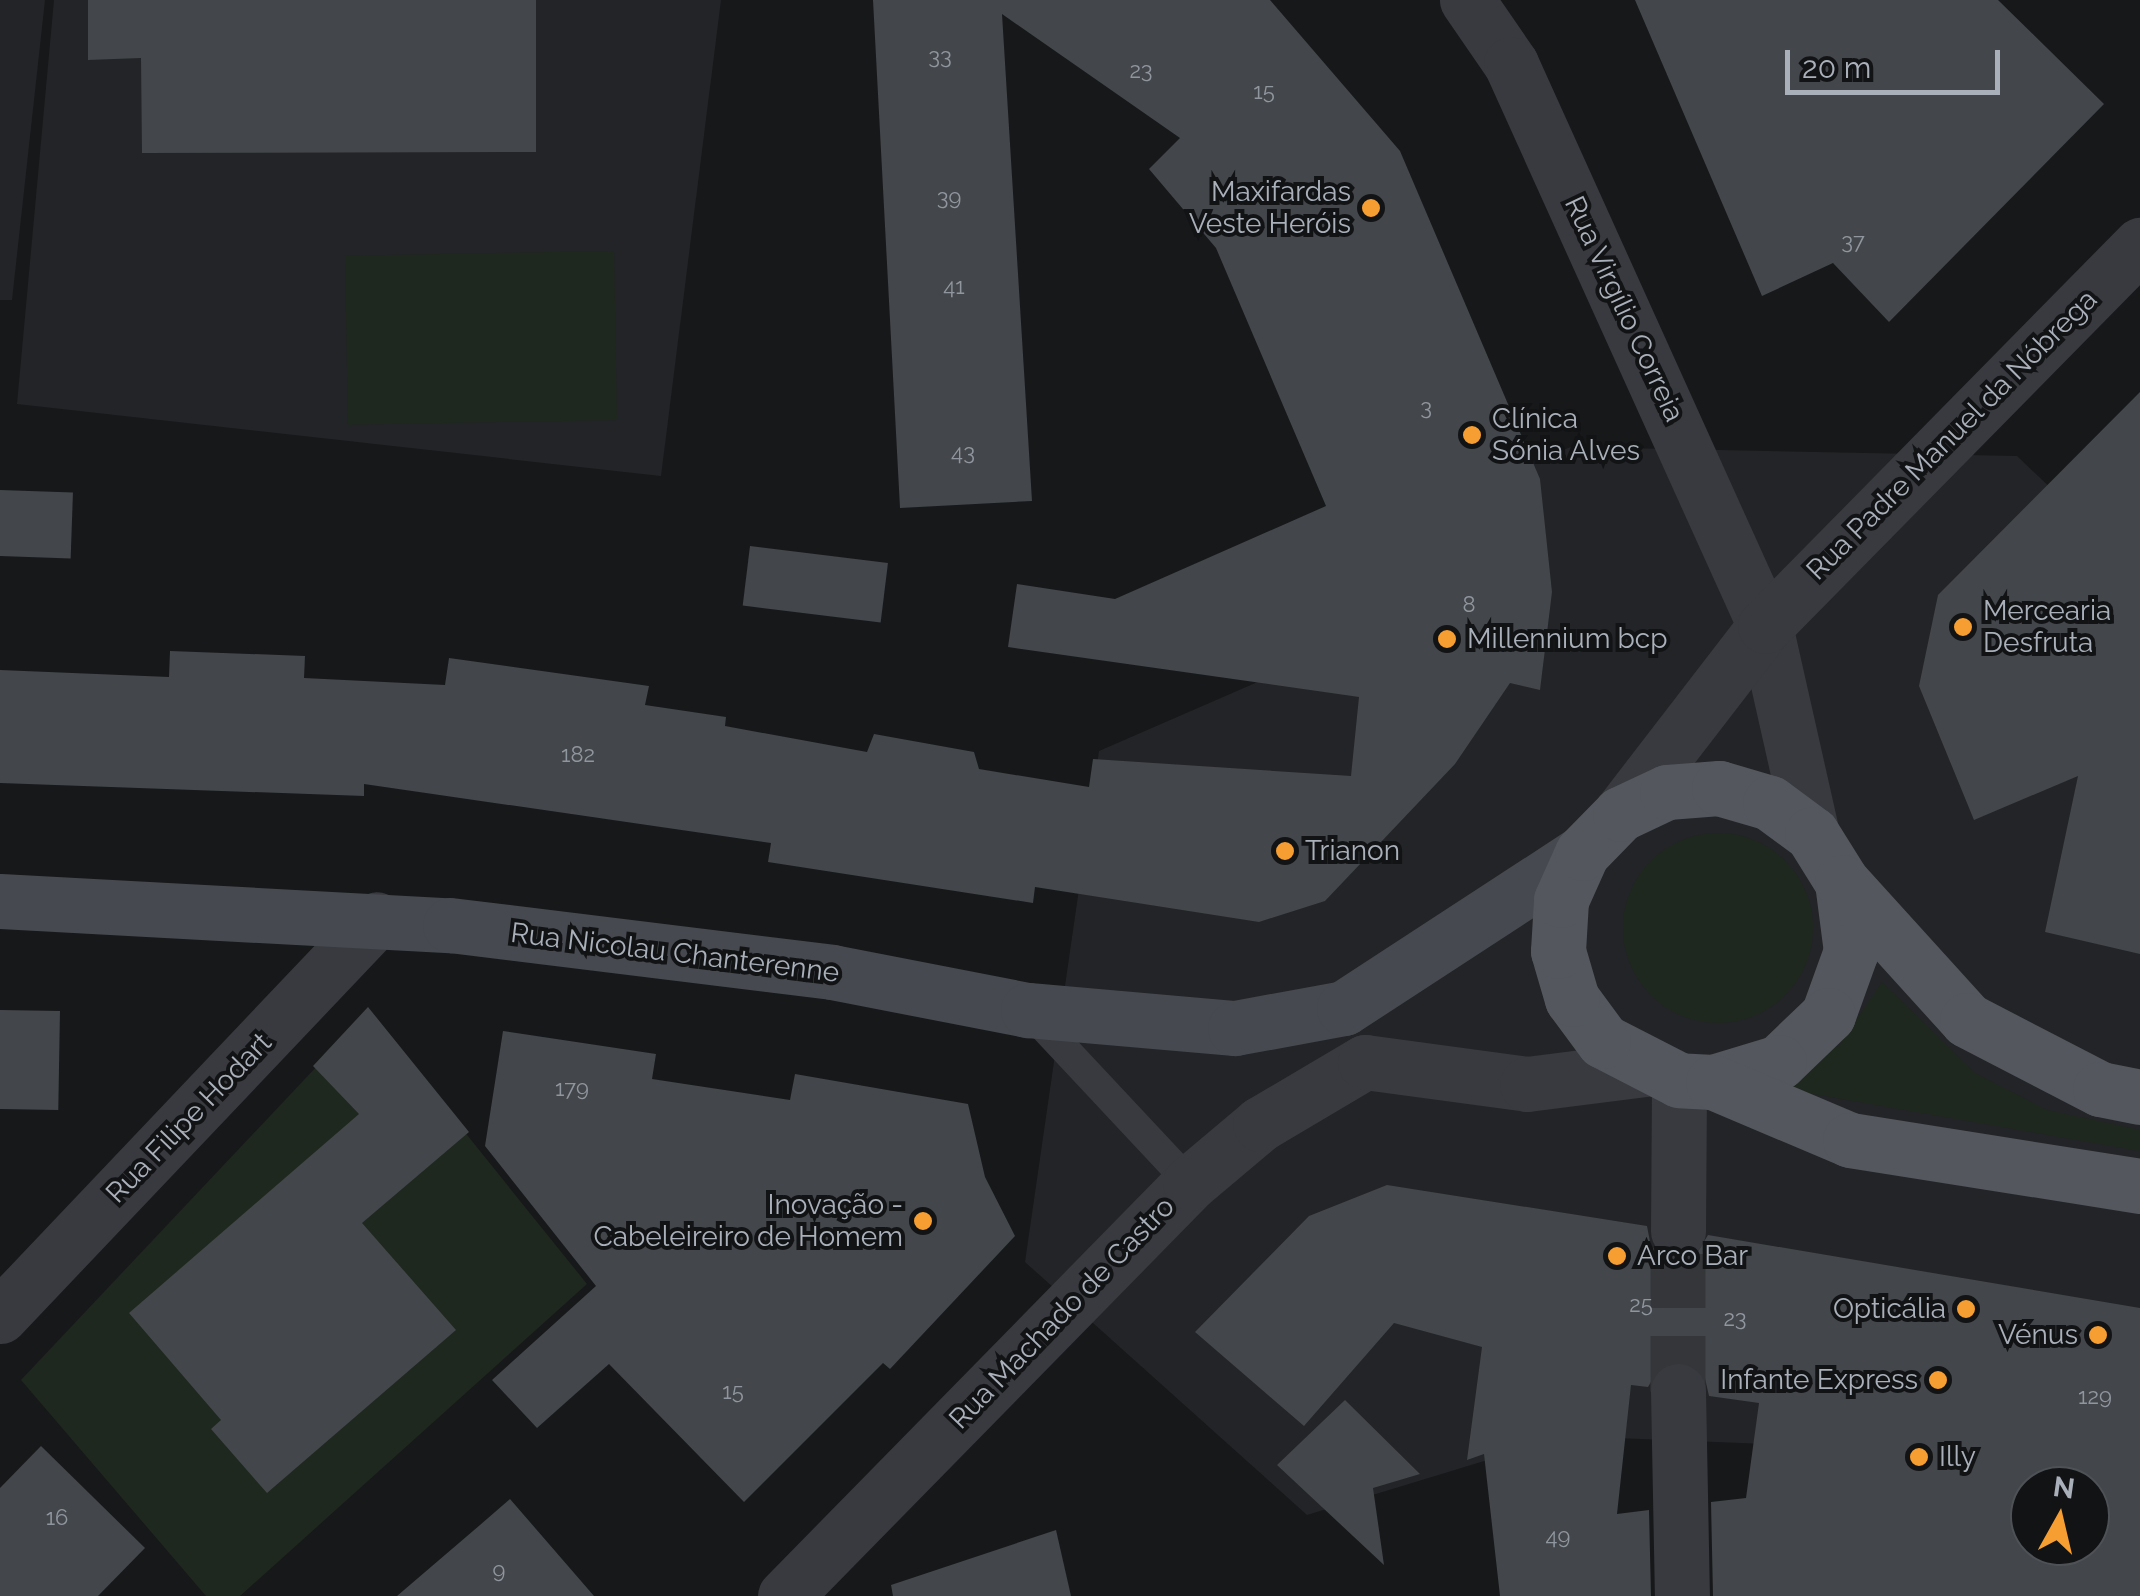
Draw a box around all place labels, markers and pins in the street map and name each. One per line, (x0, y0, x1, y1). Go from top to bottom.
place label: Maxifardas Veste Heróis (1189, 175, 1351, 241)
marker: Maxifardas Veste Heróis (1360, 197, 1382, 219)
place label: Clínica Sónia Alves (1492, 402, 1641, 468)
marker: Clínica Sónia Alves (1461, 424, 1483, 446)
place label: Mercearia Desfruta (1983, 594, 2111, 660)
marker: Mercearia Desfruta (1952, 616, 1974, 638)
place label: Millennium bcp (1467, 622, 1668, 656)
marker: Millennium bcp (1436, 628, 1458, 650)
place label: Trianon (1305, 834, 1400, 868)
marker: Trianon (1274, 840, 1296, 862)
place label: Inovação - Cabeleireiro de Homem (594, 1188, 903, 1254)
marker: Inovação - Cabeleireiro de Homem (912, 1210, 934, 1232)
place label: Arco Bar (1637, 1239, 1748, 1273)
marker: Arco Bar (1606, 1245, 1628, 1267)
place label: Opticália (1833, 1292, 1946, 1326)
marker: Opticália (1955, 1298, 1977, 1320)
place label: Vénus (1998, 1318, 2078, 1352)
marker: Vénus (2087, 1324, 2109, 1346)
place label: Infante Express (1720, 1363, 1918, 1397)
marker: Infante Express (1927, 1369, 1949, 1391)
place label: Illy (1939, 1440, 1976, 1474)
marker: Illy (1908, 1446, 1930, 1468)

